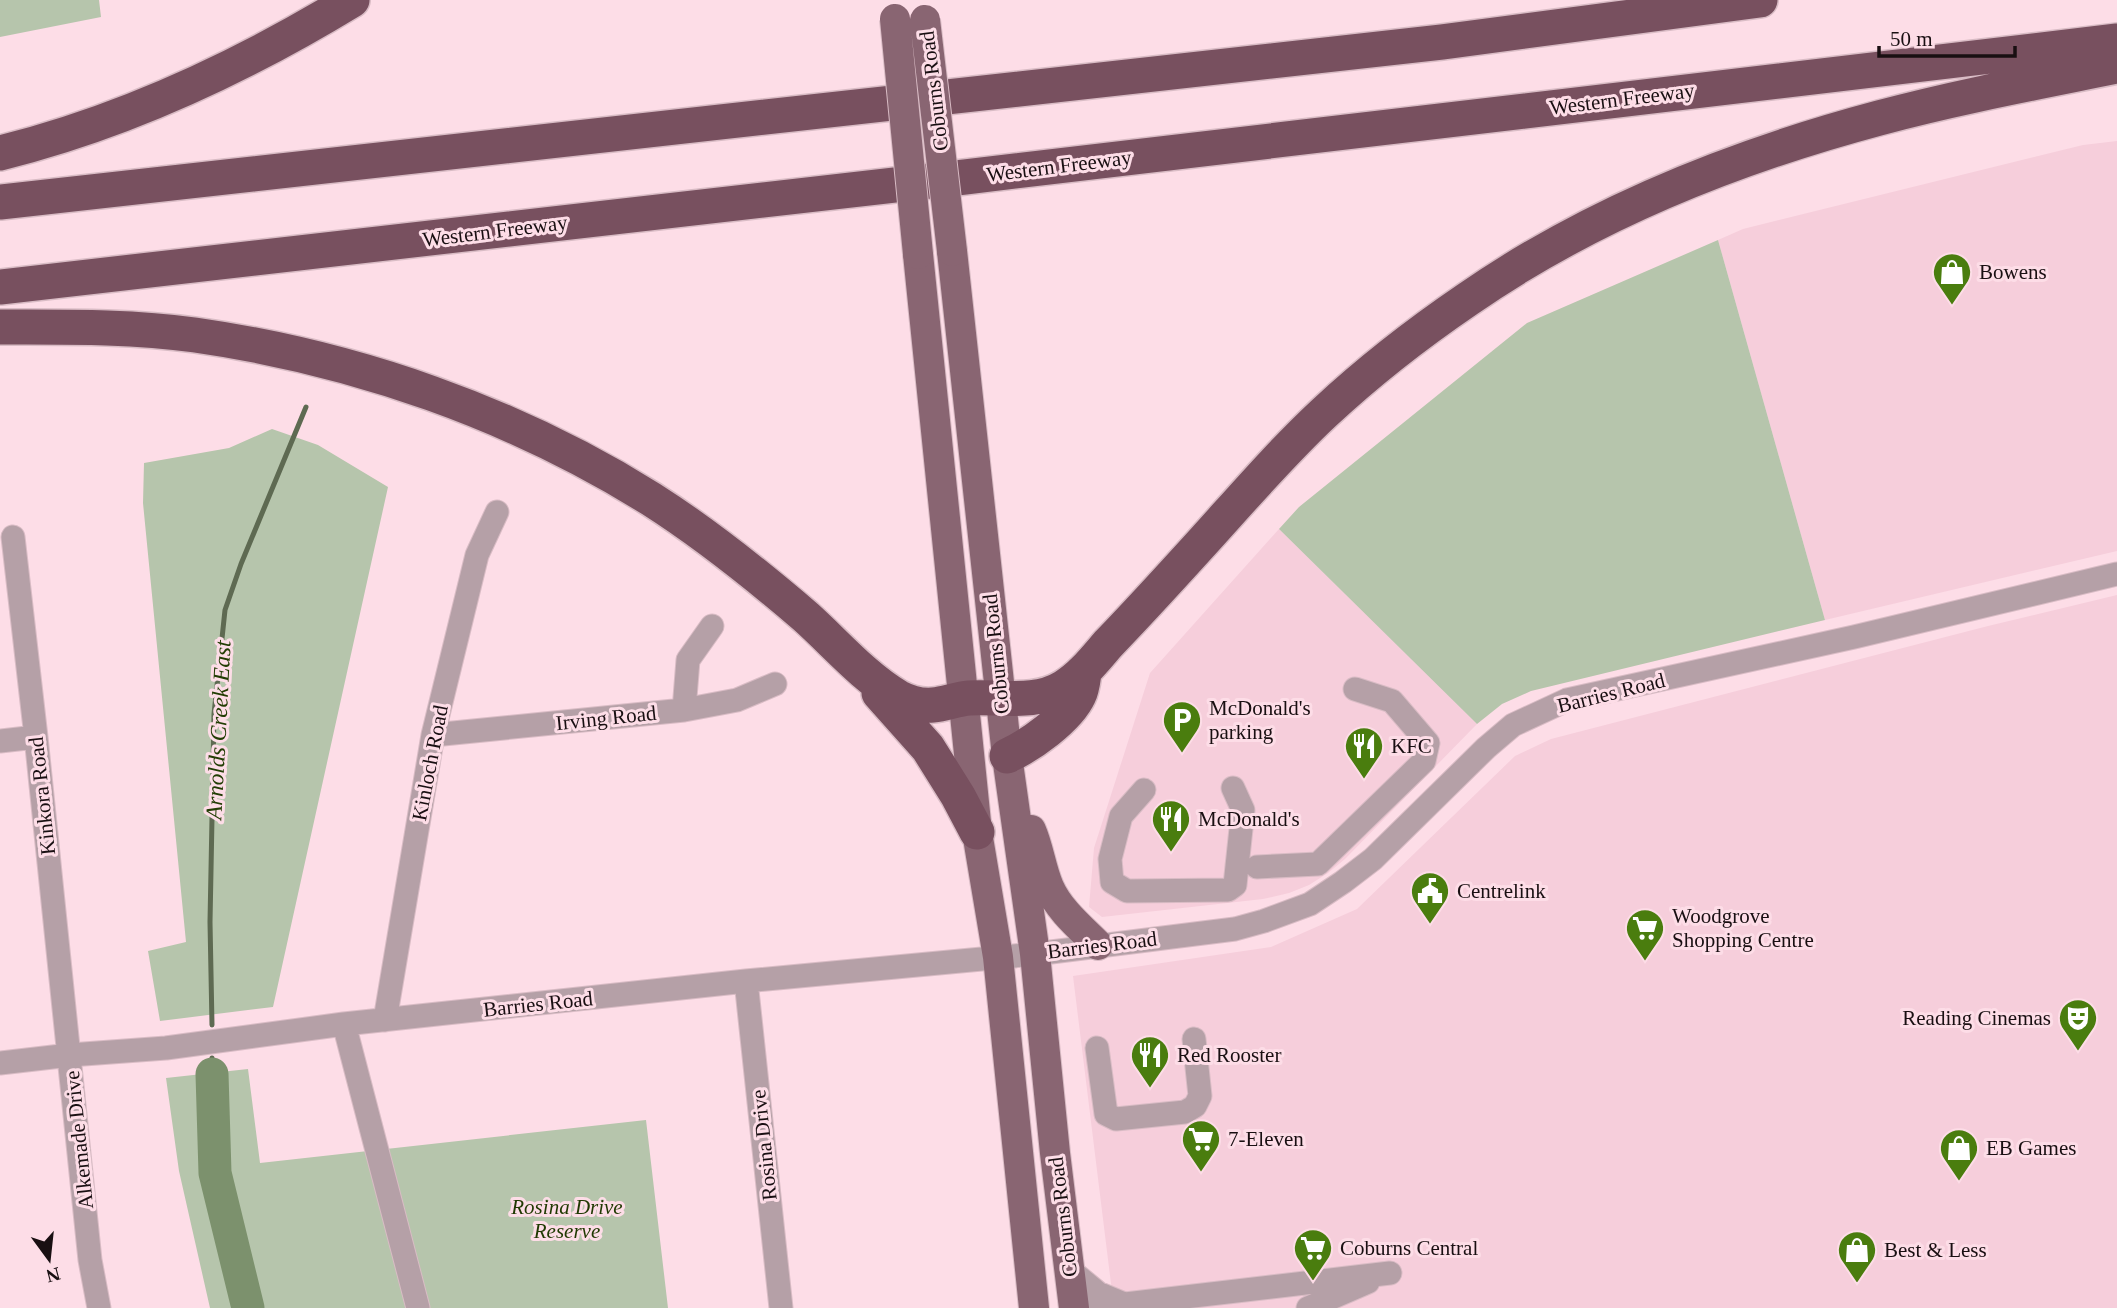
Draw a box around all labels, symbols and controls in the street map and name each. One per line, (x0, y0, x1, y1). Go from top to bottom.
scale bar (1879, 14, 2016, 58)
text: 50 m (1890, 27, 1933, 51)
street label: Coburns Road (915, 29, 953, 152)
street label: Western Freeway (1548, 78, 1696, 120)
street label: Western Freeway (985, 145, 1133, 187)
street label: Western Freeway (421, 210, 569, 252)
shop icon: Bowens (1931, 251, 1973, 306)
place label: Bowens (1979, 260, 2047, 284)
street label: Coburns Road (978, 592, 1014, 715)
water label: Arnolds Creek East (201, 639, 236, 822)
street label: Barries Road (1555, 668, 1668, 718)
place label: McDonald's parking (1209, 696, 1311, 744)
parking icon: McDonald's parking (1161, 699, 1203, 754)
street label: Irving Road (555, 701, 658, 735)
street label: Kinloch Road (407, 703, 453, 823)
restaurant icon: KFC (1343, 725, 1385, 780)
place label: KFC (1391, 734, 1432, 758)
street label: Kinkora Road (24, 735, 60, 856)
restaurant icon: McDonald's (1150, 798, 1192, 853)
place label: McDonald's (1198, 807, 1300, 831)
public building icon: Centrelink (1409, 870, 1451, 925)
place label: Centrelink (1457, 879, 1546, 903)
place label: Woodgrove Shopping Centre (1672, 904, 1814, 952)
supermarket icon: Woodgrove Shopping Centre (1624, 907, 1666, 962)
street label: Barries Road (1046, 926, 1159, 964)
street label: Barries Road (482, 986, 595, 1022)
theatre icon: Reading Cinemas (2057, 997, 2099, 1052)
place label: Reading Cinemas (1902, 1006, 2051, 1030)
restaurant icon: Red Rooster (1129, 1034, 1171, 1089)
place label: Red Rooster (1177, 1043, 1281, 1067)
street label: Alkemade Drive (60, 1069, 98, 1211)
street label: Rosina Drive (746, 1088, 782, 1202)
supermarket icon: 7-Eleven (1180, 1118, 1222, 1173)
place label: 7-Eleven (1228, 1127, 1304, 1151)
shop icon: EB Games (1938, 1127, 1980, 1182)
place label: EB Games (1986, 1136, 2076, 1160)
street label: Coburns Road (1044, 1155, 1082, 1278)
park label: Rosina Drive Reserve (510, 1195, 623, 1243)
north arrow (14, 1224, 84, 1294)
supermarket icon: Coburns Central (1292, 1227, 1334, 1282)
shop icon: Best & Less (1836, 1229, 1878, 1284)
place label: Coburns Central (1340, 1236, 1478, 1260)
place label: Best & Less (1884, 1238, 1987, 1262)
text: N (44, 1263, 63, 1287)

